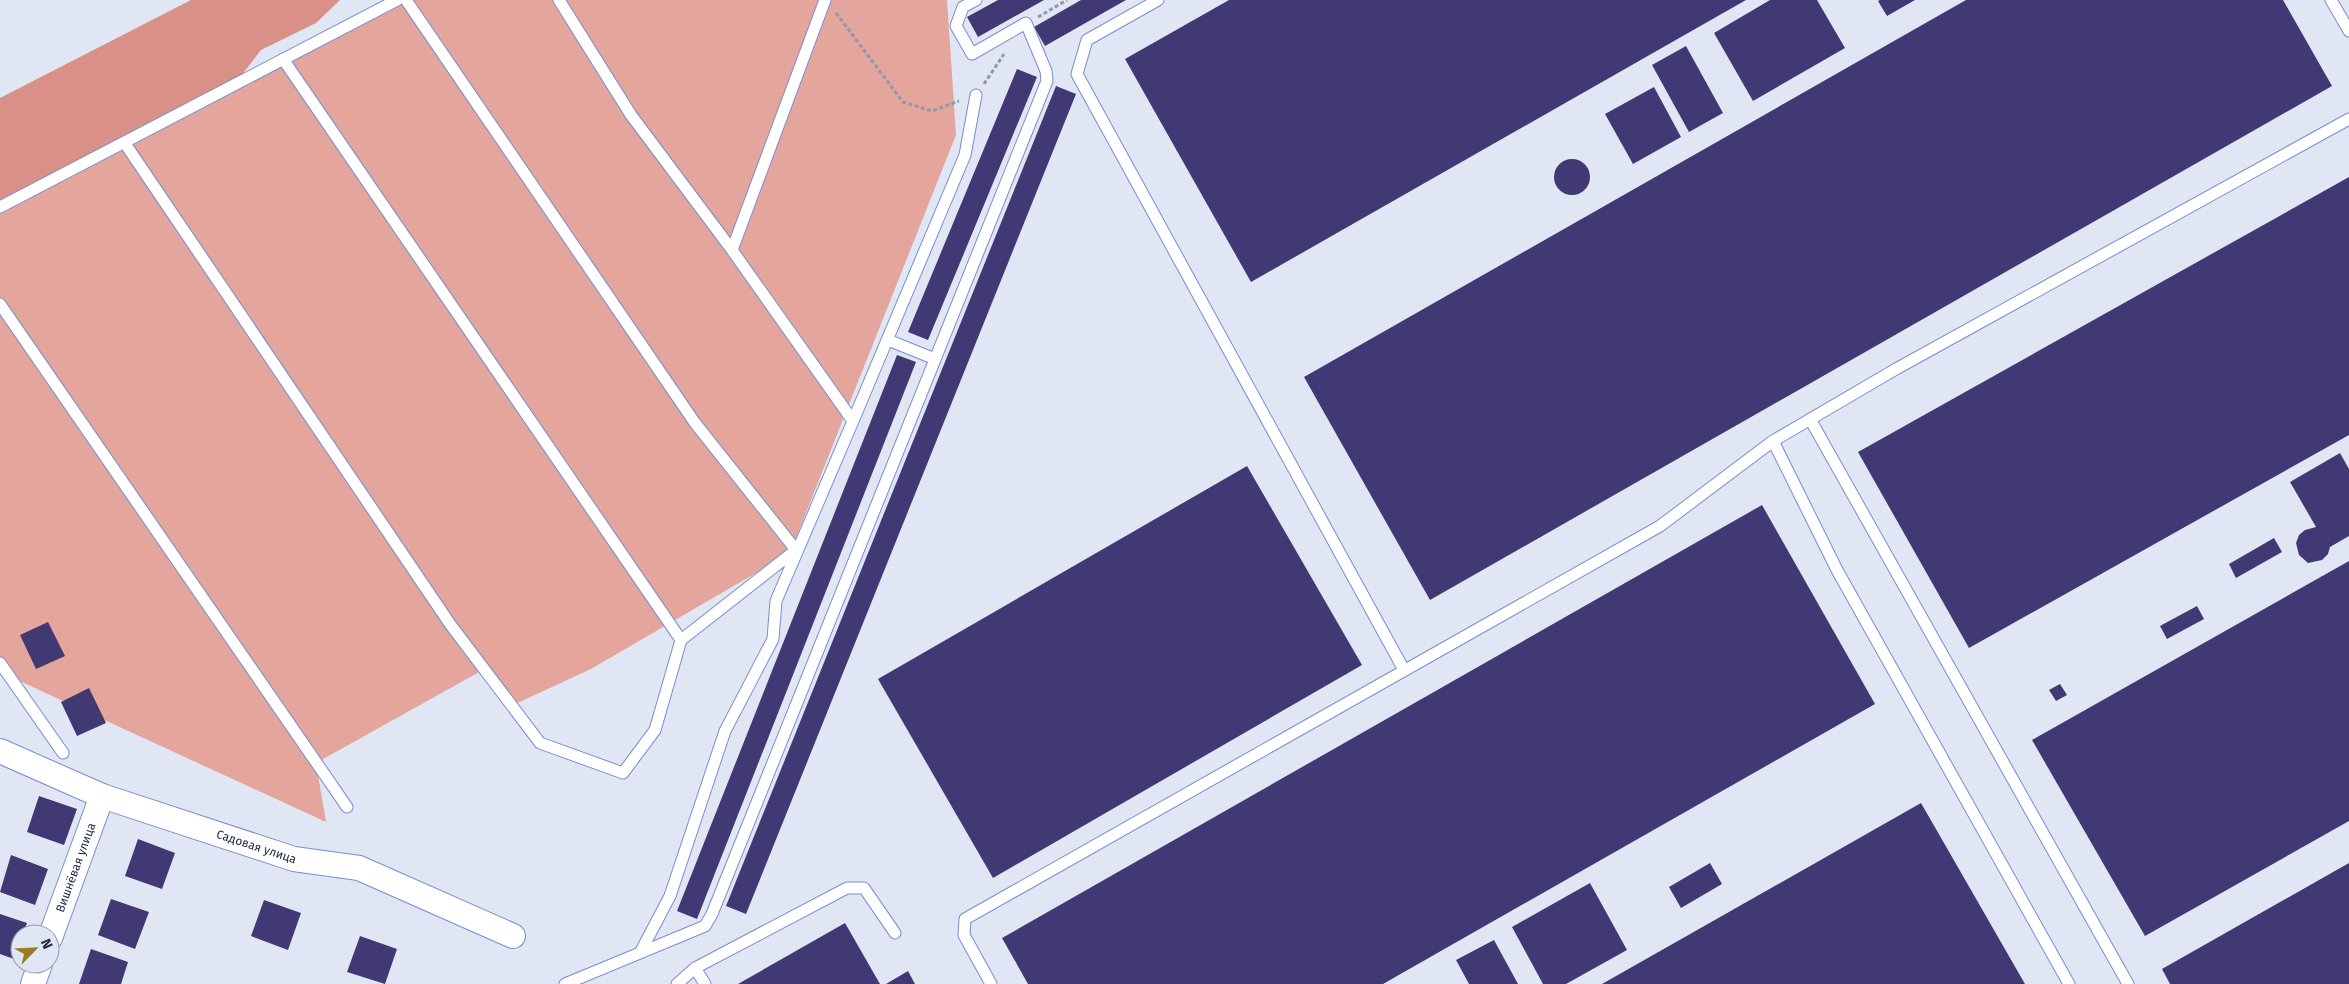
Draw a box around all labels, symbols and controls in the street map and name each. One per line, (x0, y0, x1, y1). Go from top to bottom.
street label: Вишнёвая улица (53, 821, 99, 914)
street label: Садовая улица (215, 827, 298, 866)
north arrow (10, 924, 60, 974)
text: N (37, 936, 56, 952)

